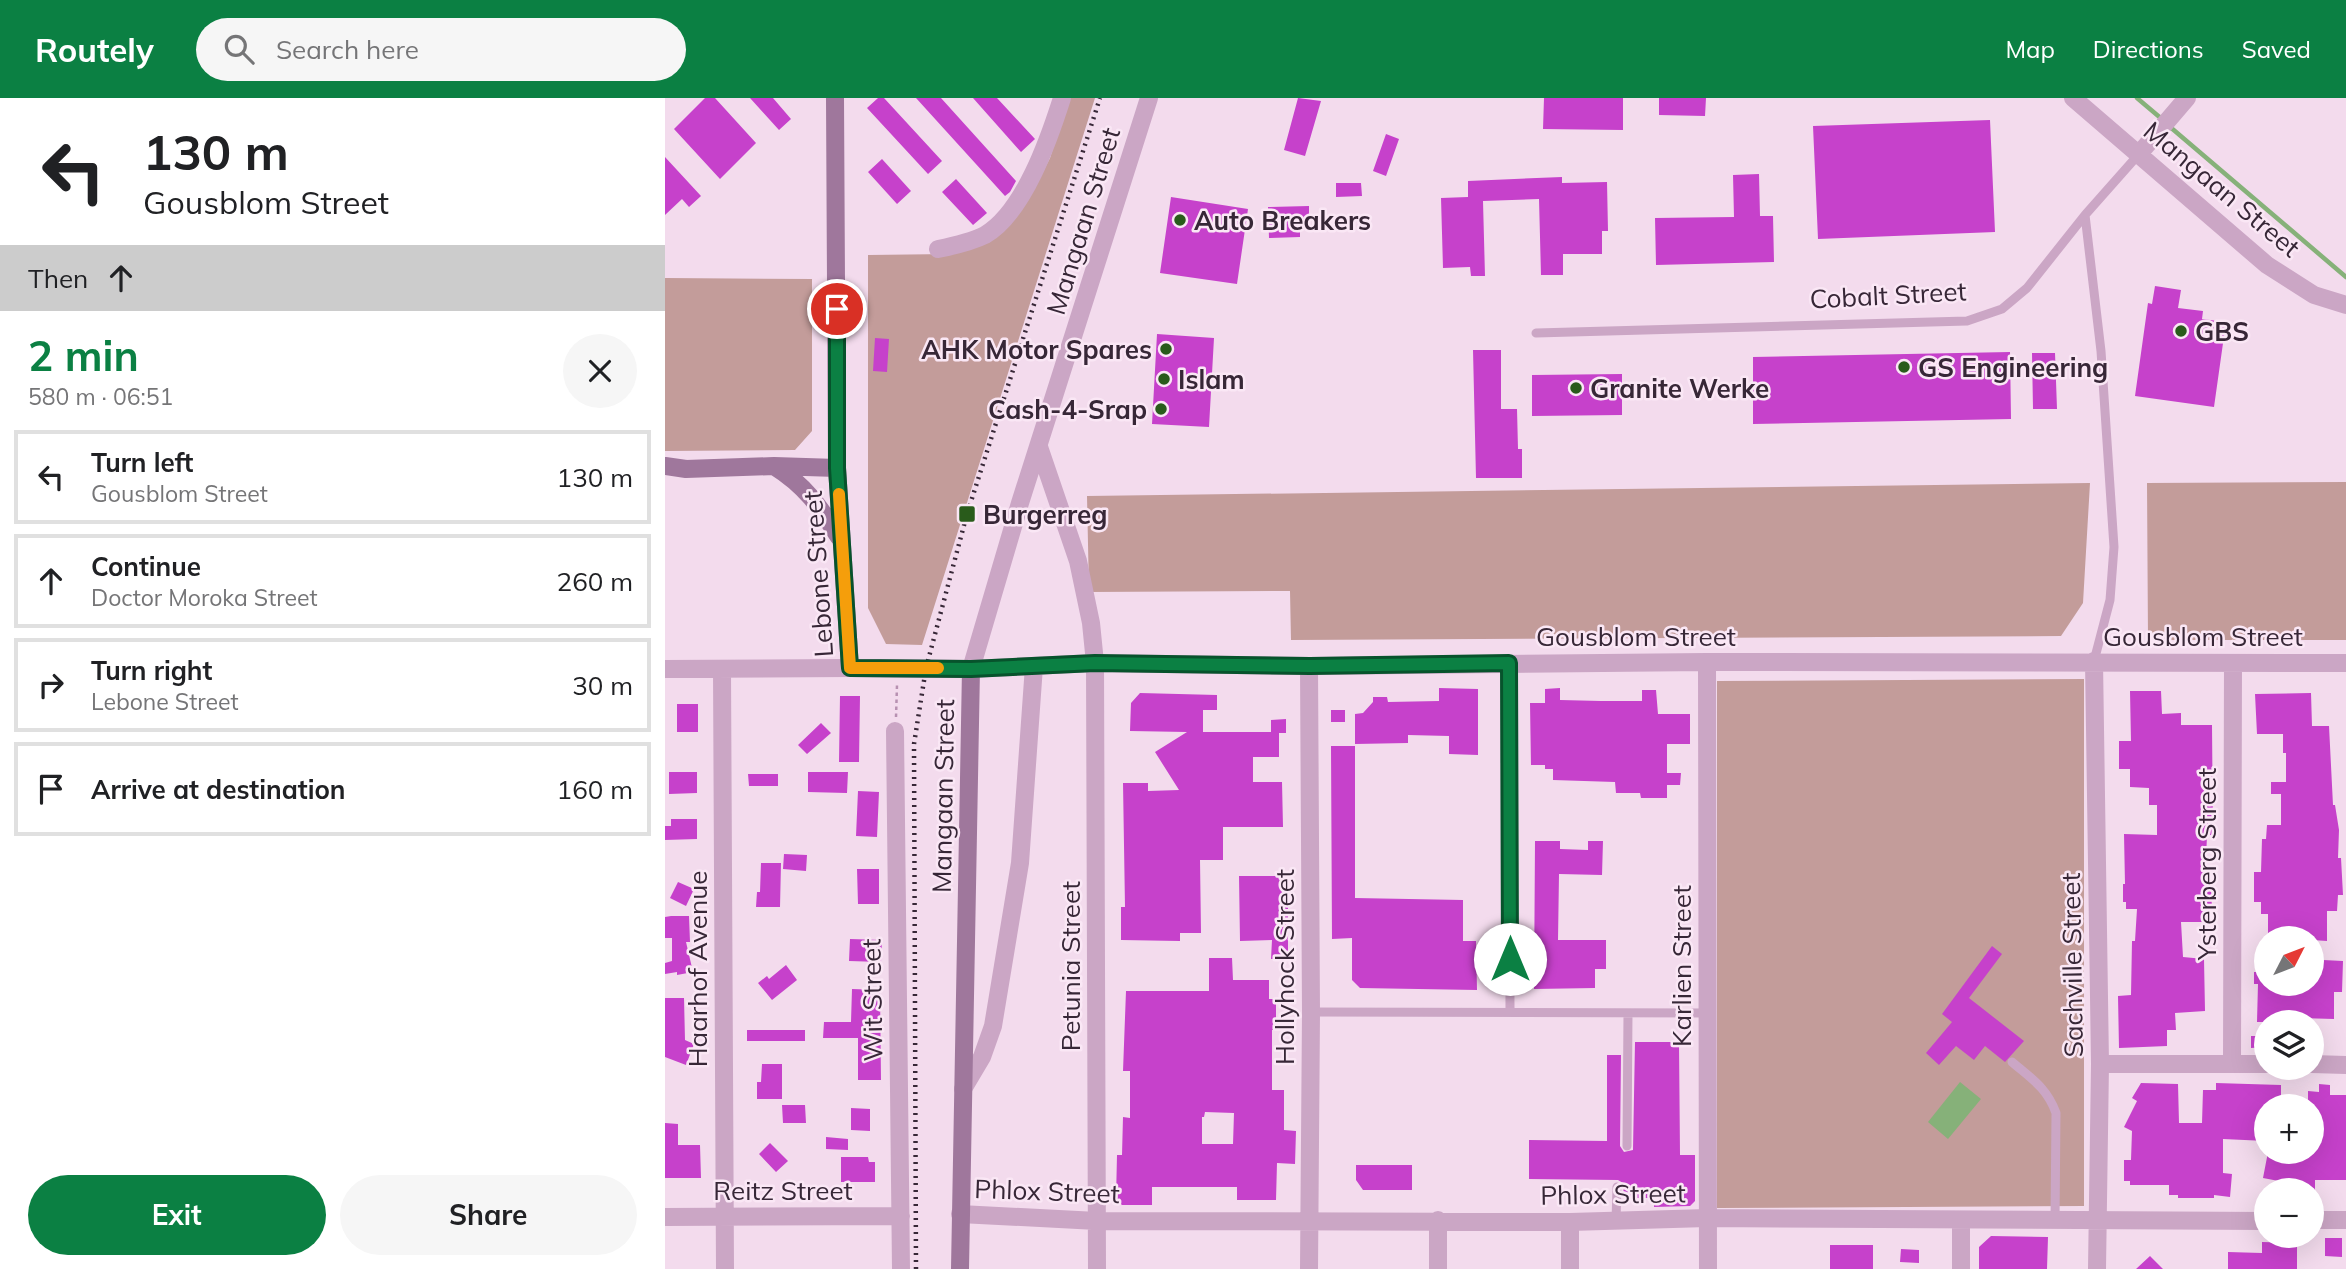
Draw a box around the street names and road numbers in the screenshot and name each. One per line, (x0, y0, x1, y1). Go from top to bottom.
street label: Mangaan Street (2137, 114, 2307, 264)
street label: Mangaan Street (1039, 123, 1127, 319)
street label: Cobalt Street (1809, 274, 1967, 316)
street label: Lebone Street (796, 490, 840, 658)
street label: Gousblom Street (1536, 620, 1736, 653)
street label: Gousblom Street (2103, 620, 2303, 653)
street label: Mangaan Street (925, 699, 961, 893)
street label: Ysterberg Street (2190, 768, 2223, 961)
street label: Hollyhock Street (1268, 869, 1301, 1065)
street label: Haarhof Avenue (681, 871, 714, 1067)
street label: Sachville Street (2054, 872, 2090, 1058)
street label: Petunia Street (1054, 881, 1087, 1051)
street label: Karlien Street (1665, 885, 1698, 1047)
street label: Wit Street (854, 938, 890, 1062)
street label: Phlox Street (974, 1172, 1120, 1210)
street label: Reitz Street (713, 1174, 853, 1207)
street label: Phlox Street (1540, 1176, 1686, 1212)

